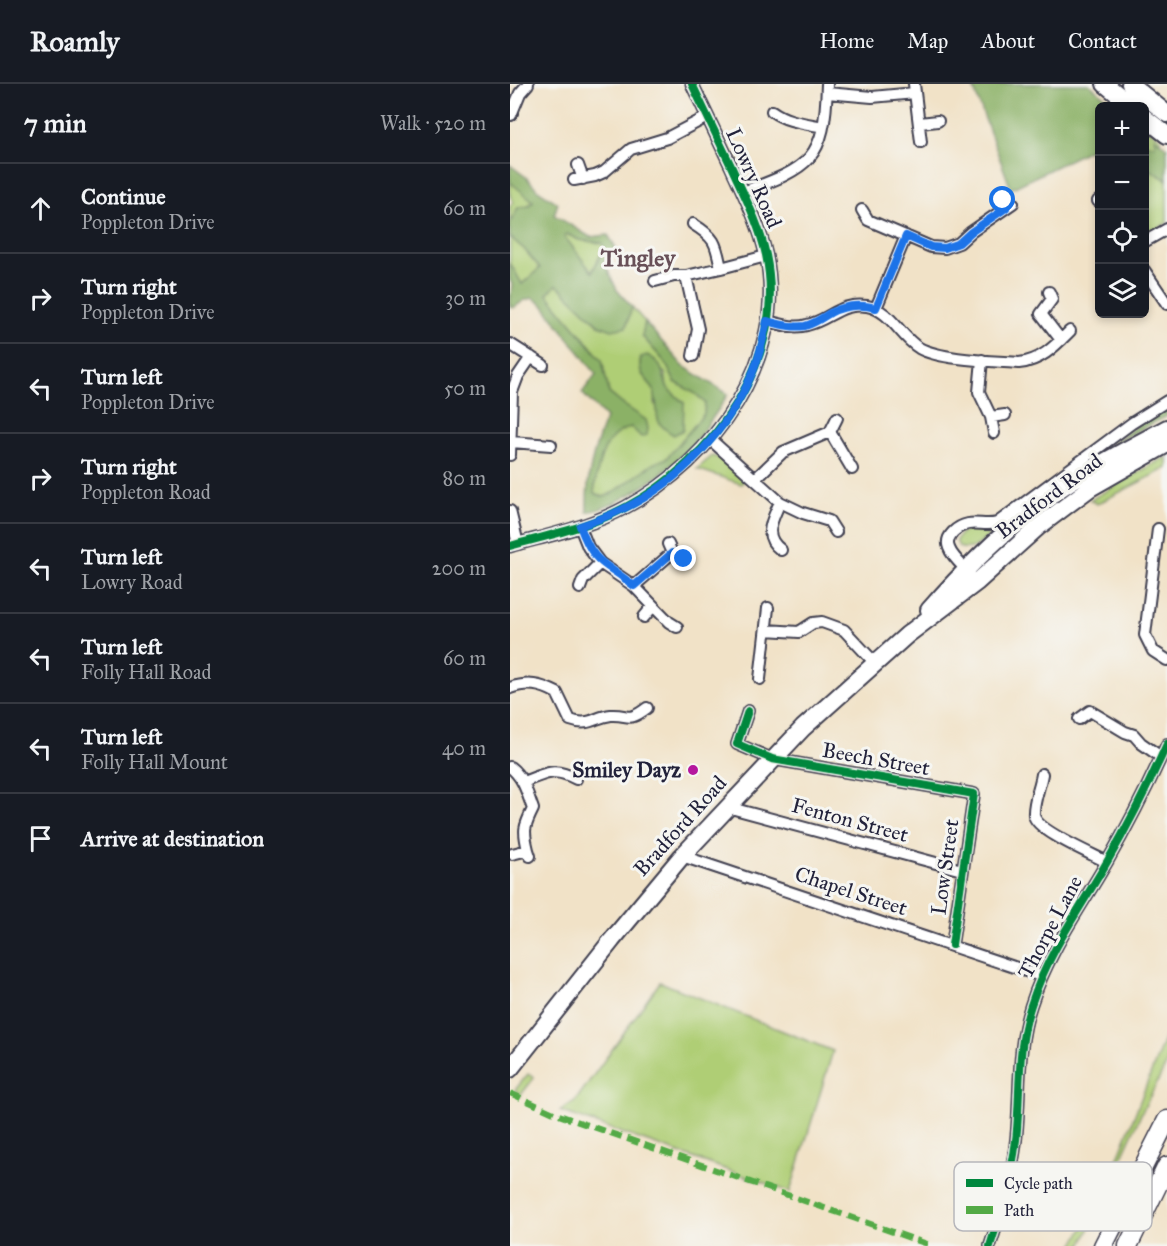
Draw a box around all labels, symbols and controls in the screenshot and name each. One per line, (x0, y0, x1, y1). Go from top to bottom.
text: Roamly (30, 24, 119, 59)
text: Home (819, 28, 874, 54)
text: Map (907, 28, 948, 54)
text: About (981, 28, 1035, 54)
text: Contact (1068, 28, 1137, 54)
map controls (1095, 102, 1149, 318)
button: + (1095, 102, 1149, 156)
text: 7 min (24, 107, 87, 139)
text: Walk · 520 m (380, 111, 486, 135)
street label: Lowry Road (720, 124, 788, 233)
button: − (1095, 156, 1149, 210)
text: Continue (81, 183, 166, 210)
route start (989, 186, 1015, 212)
icon: ahead (24, 192, 57, 225)
text: 60 m (443, 196, 486, 220)
text: Poppleton Drive (81, 210, 214, 234)
button: locate (1095, 210, 1149, 264)
district label: Tingley (600, 243, 677, 273)
button: layers (1095, 264, 1149, 318)
text: Turn right (81, 273, 177, 300)
icon: right (24, 282, 57, 315)
text: 30 m (445, 286, 486, 310)
text: Poppleton Drive (81, 300, 214, 324)
text: Turn left (81, 363, 163, 390)
icon: left (24, 372, 57, 405)
text: 50 m (444, 376, 486, 400)
text: Poppleton Drive (81, 390, 214, 414)
street label: Bradford Road (991, 447, 1108, 544)
text: Turn right (81, 453, 177, 480)
icon: right (24, 462, 57, 495)
text: 80 m (443, 466, 486, 490)
text: Poppleton Road (81, 480, 211, 504)
text: Turn left (81, 543, 163, 570)
route end (670, 545, 696, 571)
icon: left (24, 552, 57, 585)
text: 200 m (432, 556, 486, 580)
text: Lowry Road (81, 570, 183, 594)
text: Turn left (81, 633, 163, 660)
icon: left (24, 642, 57, 675)
text: 60 m (443, 646, 486, 670)
text: Folly Hall Road (81, 660, 211, 684)
text: Turn left (81, 723, 163, 750)
icon: left (24, 732, 57, 765)
text: 40 m (442, 736, 486, 760)
street label: Beech Street (820, 737, 932, 781)
text: Folly Hall Mount (81, 750, 228, 774)
place label: Smiley Dayz (572, 757, 681, 783)
marker: Smiley Dayz (686, 763, 700, 777)
street label: Bradford Road (628, 770, 732, 882)
street label: Fenton Street (789, 792, 912, 848)
street label: Low Street (925, 817, 965, 917)
icon: arrive (24, 822, 57, 855)
text: Arrive at destination (81, 825, 264, 852)
street label: Chapel Street (792, 861, 911, 922)
street label: Thorpe Lane (1012, 871, 1088, 983)
legend (954, 1162, 1152, 1231)
text: Cycle path (1004, 1174, 1073, 1193)
text: Path (1004, 1201, 1034, 1220)

